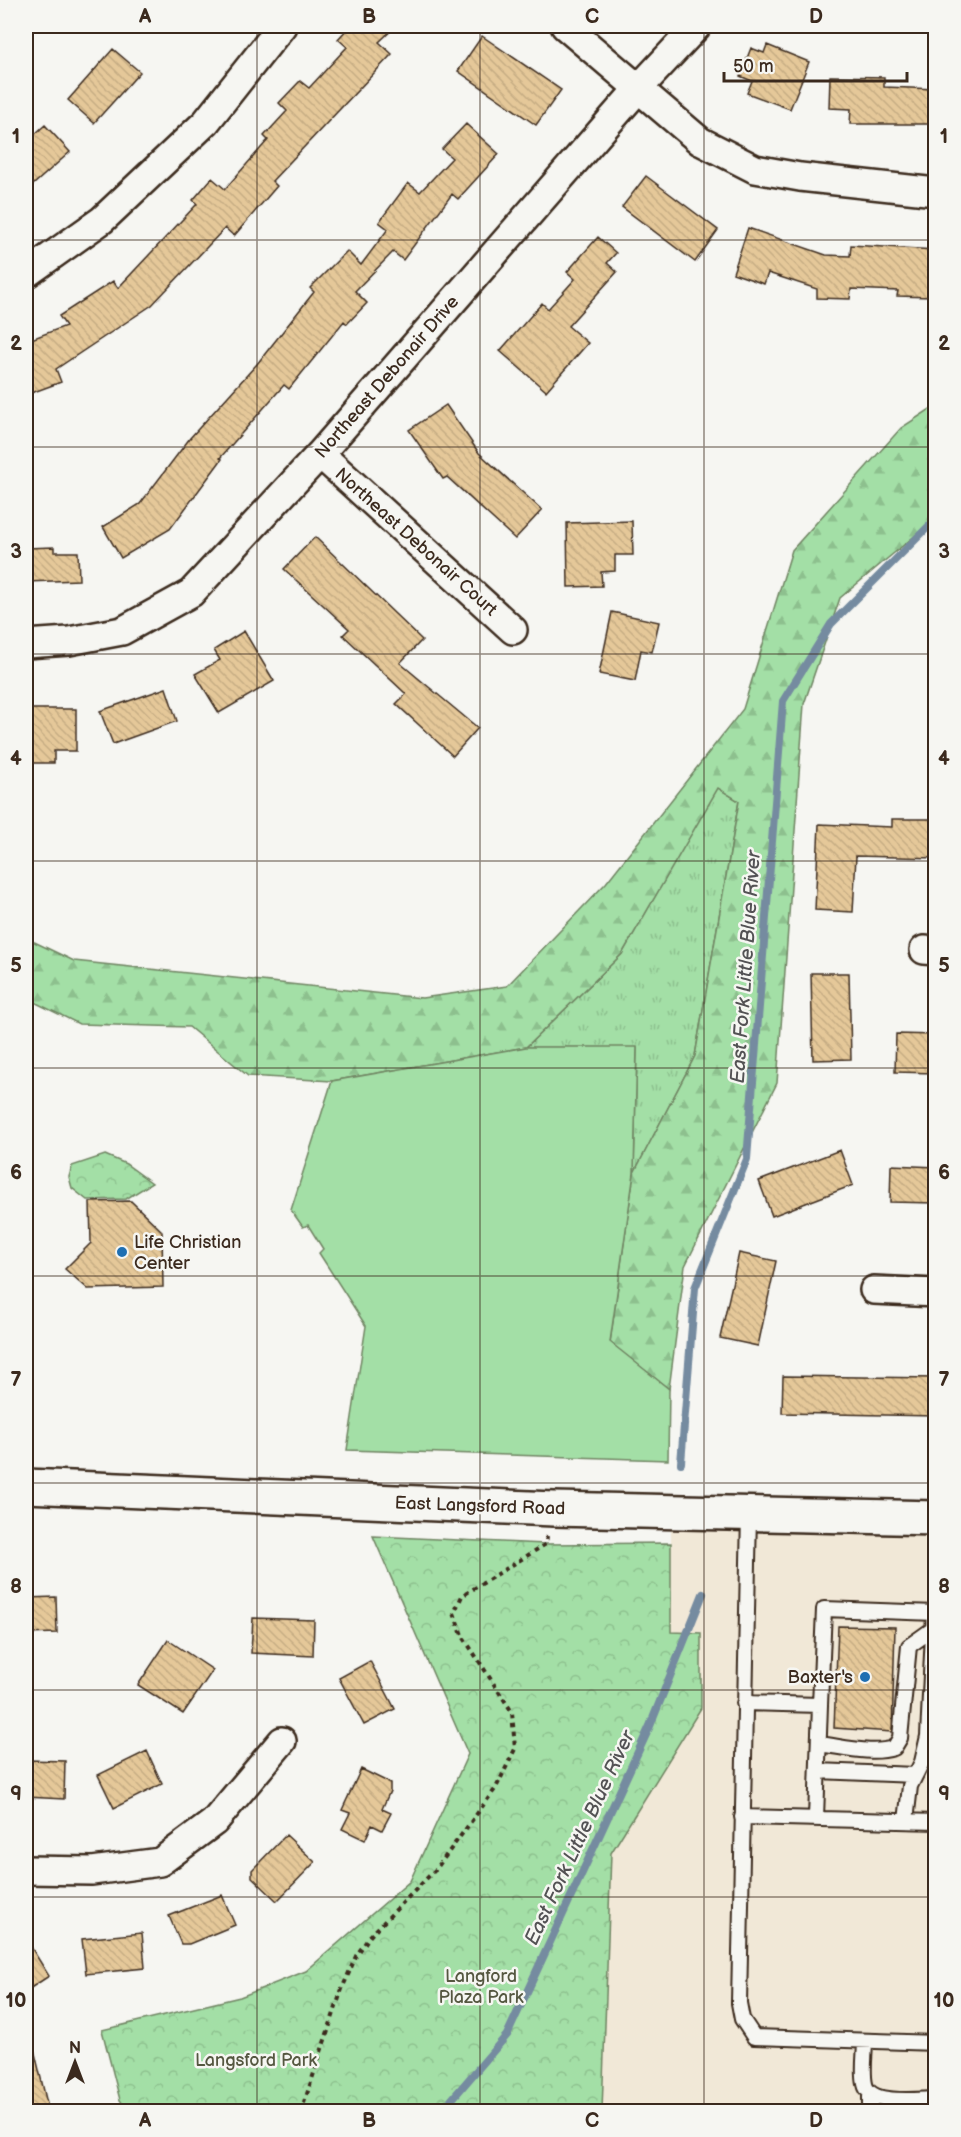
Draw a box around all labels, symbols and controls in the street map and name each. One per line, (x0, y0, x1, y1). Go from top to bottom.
text: A (138, 5, 152, 29)
text: B (362, 5, 376, 29)
text: C (585, 5, 599, 29)
text: D (809, 5, 823, 29)
scale bar (724, 45, 907, 83)
text: 50 m (733, 56, 774, 77)
text: 1 (12, 125, 20, 149)
text: 1 (940, 125, 948, 149)
street label: Northeast Debonair Drive (311, 291, 463, 462)
text: 2 (10, 332, 22, 356)
text: 2 (938, 332, 950, 356)
street label: Northeast Debonair Court (331, 464, 502, 621)
text: 3 (10, 540, 22, 564)
text: 3 (938, 540, 950, 564)
text: 4 (10, 747, 22, 771)
text: 4 (938, 747, 950, 771)
water label: East Fork Little Blue River (726, 848, 766, 1084)
text: 5 (10, 954, 22, 978)
text: 5 (938, 954, 950, 978)
text: 6 (10, 1161, 22, 1185)
text: 6 (938, 1161, 950, 1185)
place label: Life Christian Center (134, 1232, 241, 1274)
marker: Life Christian Center (115, 1245, 129, 1259)
text: 7 (10, 1368, 22, 1392)
text: 7 (938, 1368, 950, 1392)
street label: East Langsford Road (394, 1493, 566, 1519)
text: 8 (10, 1575, 22, 1599)
text: 8 (938, 1575, 950, 1599)
place label: Baxter's (788, 1667, 853, 1688)
marker: Baxter's (858, 1670, 872, 1684)
water label: East Fork Little Blue River (520, 1726, 641, 1949)
text: 9 (10, 1782, 22, 1806)
text: 9 (938, 1782, 950, 1806)
park label: Langford Plaza Park (439, 1966, 524, 2008)
text: 10 (6, 1989, 26, 2013)
text: 10 (934, 1989, 954, 2013)
north arrow (45, 2032, 105, 2092)
text: N (69, 2039, 81, 2058)
park label: Langsford Park (195, 2050, 317, 2071)
text: A (138, 2109, 152, 2133)
text: B (362, 2109, 376, 2133)
text: C (585, 2109, 599, 2133)
text: D (809, 2109, 823, 2133)

